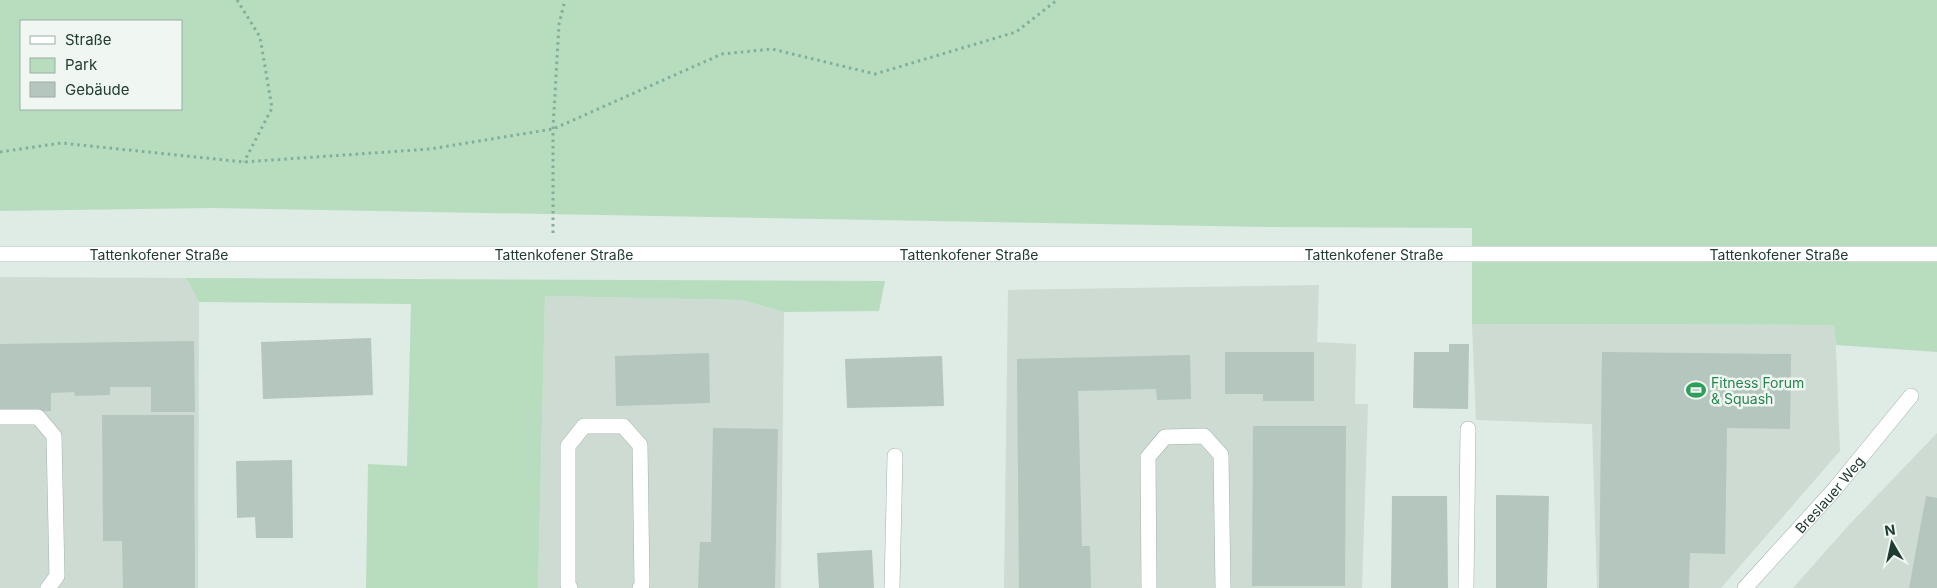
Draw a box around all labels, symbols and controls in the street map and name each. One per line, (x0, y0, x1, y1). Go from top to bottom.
legend (20, 20, 182, 110)
text: Straße (65, 30, 112, 49)
text: Park (65, 55, 98, 74)
text: Gebäude (65, 80, 130, 99)
street label: Tattenkofener Straße (90, 246, 229, 263)
street label: Tattenkofener Straße (494, 246, 634, 263)
street label: Tattenkofener Straße (900, 246, 1039, 263)
street label: Tattenkofener Straße (1305, 246, 1444, 263)
street label: Tattenkofener Straße (1710, 246, 1849, 263)
place label: Fitness Forum & Squash (1711, 374, 1804, 407)
sports icon: Fitness Forum & Squash (1685, 379, 1707, 401)
street label: Breslauer Weg (1791, 452, 1867, 536)
north arrow (1867, 518, 1917, 568)
text: N (1883, 520, 1896, 539)

